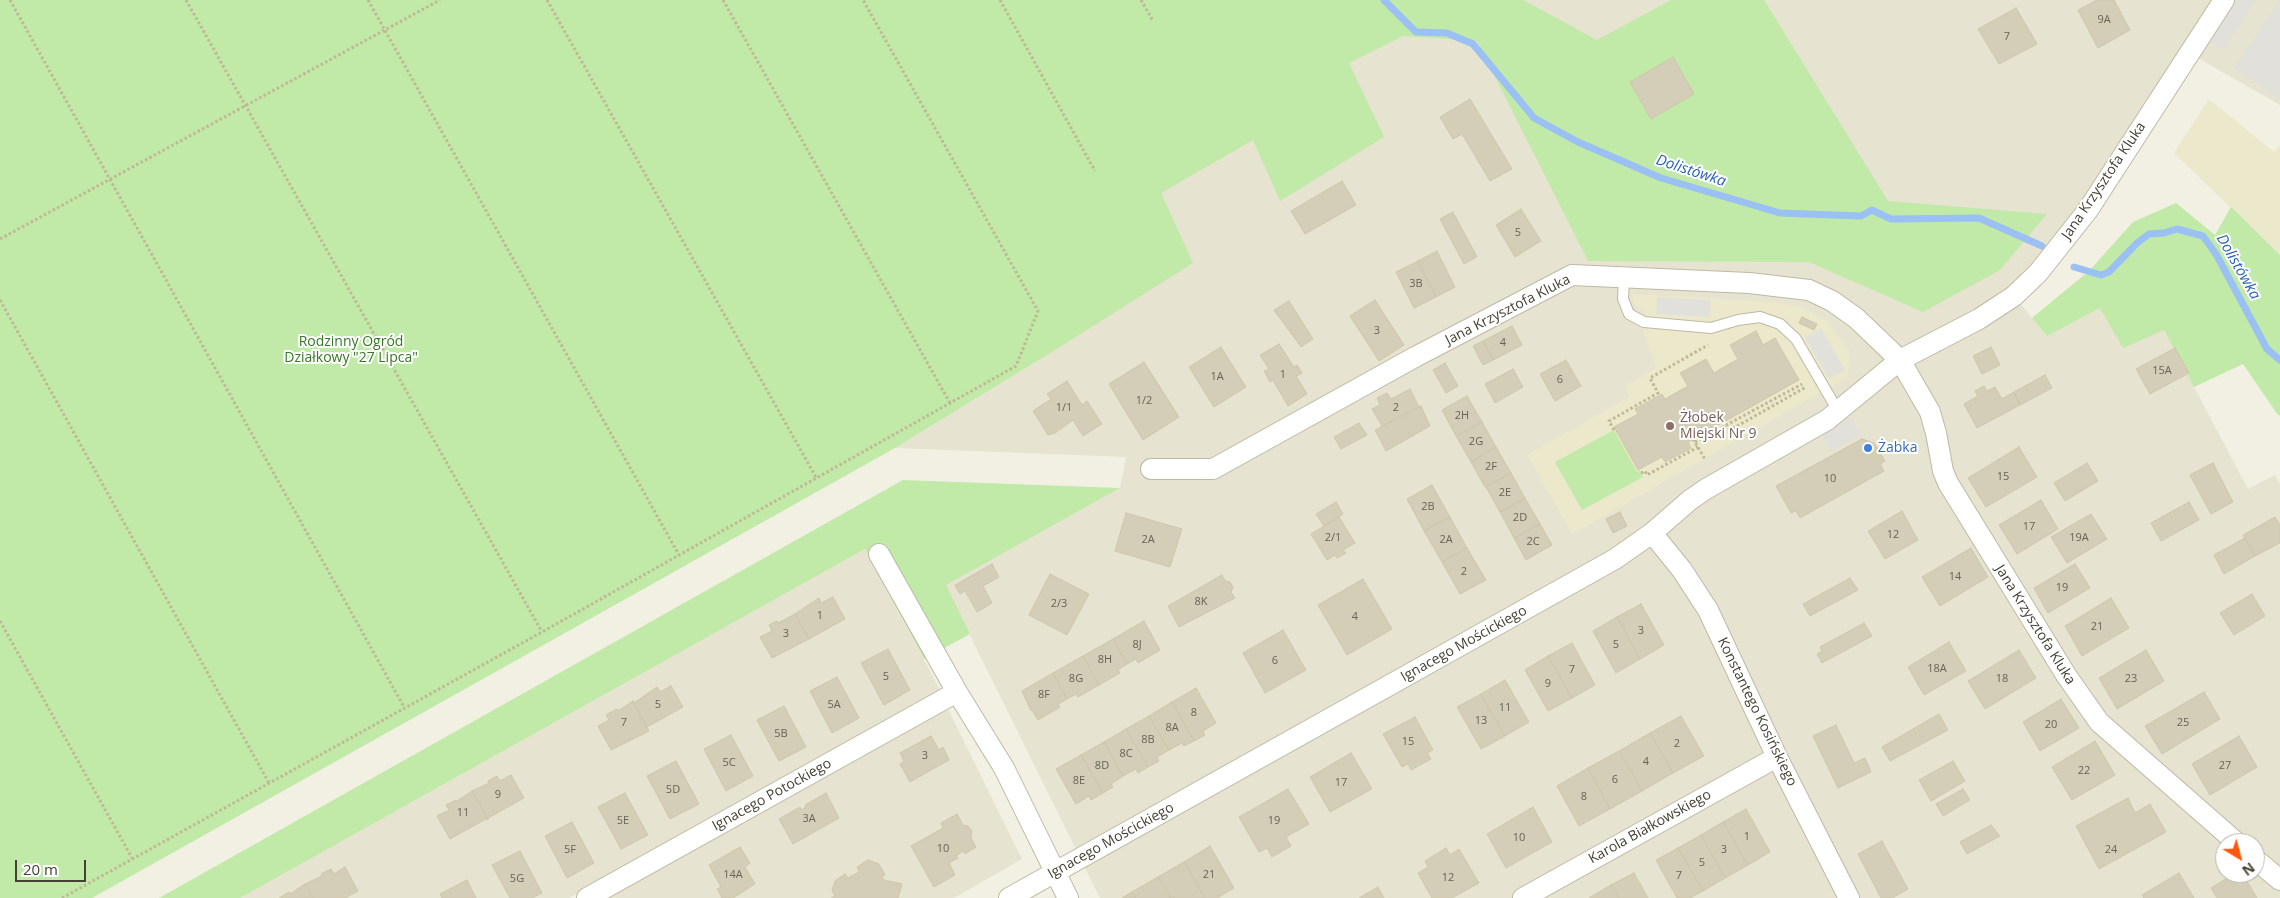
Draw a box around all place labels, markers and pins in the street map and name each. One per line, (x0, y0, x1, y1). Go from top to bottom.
place label: Żłobek Miejski Nr 9 (1680, 410, 1757, 442)
marker: Żłobek Miejski Nr 9 (1664, 420, 1676, 432)
place label: Żabka (1878, 440, 1917, 456)
marker: Żabka (1862, 442, 1874, 454)

